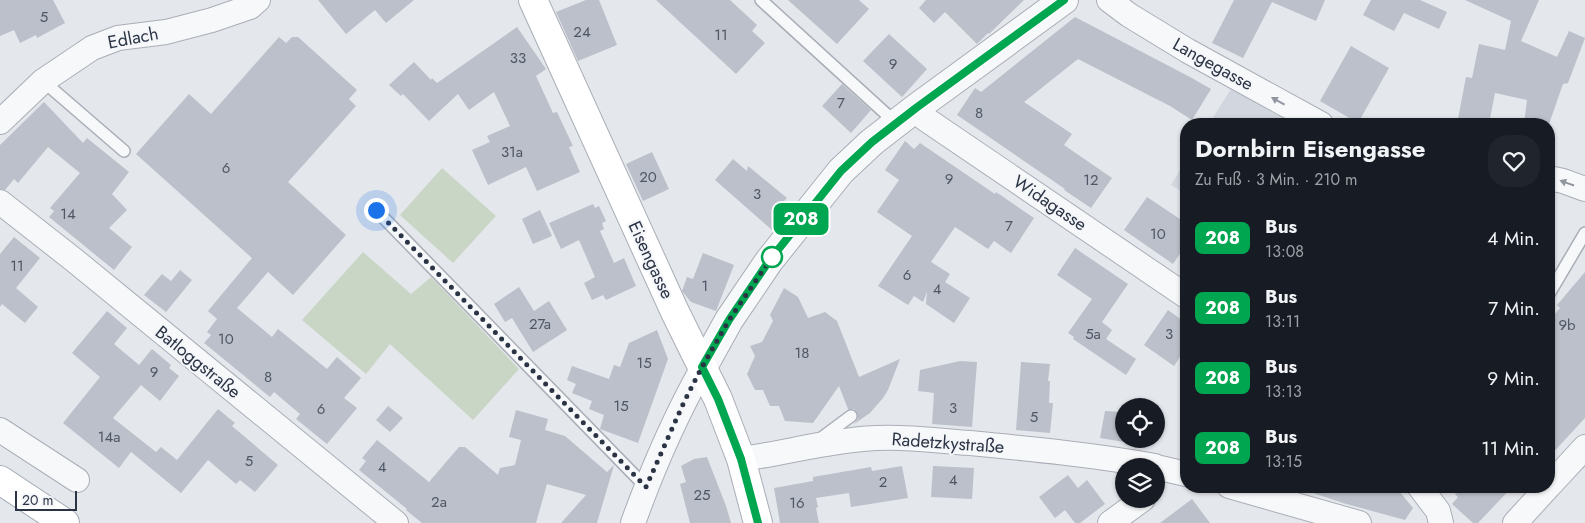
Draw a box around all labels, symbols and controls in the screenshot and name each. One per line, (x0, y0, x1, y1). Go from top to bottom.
house number: 5 (40, 6, 48, 28)
street label: Edlach (105, 20, 161, 56)
house number: 24 (573, 21, 591, 43)
house number: 11 (714, 24, 728, 46)
street label: Langegasse (1168, 31, 1258, 97)
house number: 33 (510, 47, 526, 69)
house number: 9 (889, 53, 897, 75)
house number: 7 (837, 92, 845, 114)
one-way arrow (1271, 96, 1285, 105)
house number: 8 (975, 102, 983, 124)
text: Dornbirn Eisengasse (1195, 131, 1426, 166)
button: heart (1488, 135, 1540, 187)
house number: 31a (501, 141, 523, 163)
house number: 6 (222, 157, 230, 179)
house number: 20 (639, 166, 657, 188)
house number: 9 (945, 168, 953, 190)
text: Zu Fuß · 3 Min. · 210 m (1195, 168, 1357, 191)
street label: Widagasse (1008, 169, 1092, 237)
house number: 12 (1083, 169, 1099, 191)
one-way arrow (1559, 179, 1574, 187)
house number: 3 (753, 183, 761, 205)
your location (364, 198, 389, 223)
house number: 14 (60, 203, 76, 225)
line badge: 208 (772, 203, 830, 235)
text: 208 (783, 206, 819, 232)
text: Bus (1265, 213, 1297, 240)
house number: 7 (1005, 215, 1013, 237)
street label: Eisengasse (622, 217, 680, 303)
house number: 10 (1150, 223, 1166, 245)
text: 208 (1205, 225, 1240, 251)
text: 4 Min. (1487, 225, 1540, 252)
text: 13:08 (1265, 240, 1304, 263)
unlabelled marker (761, 246, 783, 268)
house number: 11 (10, 255, 24, 277)
house number: 6 (903, 264, 911, 286)
house number: 1 (702, 275, 708, 297)
house number: 4 (933, 278, 942, 300)
text: Bus (1265, 283, 1297, 310)
text: 208 (1205, 295, 1240, 321)
text: 7 Min. (1488, 295, 1540, 322)
text: 13:11 (1265, 310, 1300, 333)
house number: 27a (529, 313, 551, 335)
house number: 9b (1558, 314, 1576, 336)
street label: Batloggstraße (150, 319, 246, 405)
house number: 5a (1085, 323, 1101, 345)
house number: 3 (1165, 323, 1173, 345)
house number: 10 (218, 328, 234, 350)
house number: 18 (795, 342, 809, 364)
house number: 15 (636, 352, 652, 374)
text: Bus (1265, 353, 1297, 380)
house number: 9 (150, 361, 158, 383)
text: 208 (1205, 365, 1240, 391)
text: 9 Min. (1487, 365, 1540, 392)
house number: 8 (264, 366, 272, 388)
text: 13:13 (1265, 380, 1302, 403)
house number: 15 (613, 395, 629, 417)
house number: 3 (949, 397, 957, 419)
house number: 6 (317, 398, 325, 420)
map controls (1115, 398, 1165, 508)
button: locate (1115, 398, 1165, 448)
house number: 5 (1030, 406, 1038, 428)
text: Bus (1265, 423, 1297, 450)
house number: 14a (98, 426, 120, 448)
street label: Radetzkystraße (891, 426, 1005, 460)
text: 208 (1205, 435, 1240, 461)
text: 11 Min. (1481, 435, 1540, 462)
house number: 5 (245, 450, 253, 472)
text: 13:15 (1265, 450, 1302, 473)
house number: 4 (378, 456, 387, 478)
button: layers (1115, 458, 1165, 508)
house number: 4 (949, 469, 958, 491)
house number: 2 (879, 471, 887, 493)
house number: 25 (694, 484, 711, 506)
scale bar (15, 488, 78, 511)
text: 20 m (22, 490, 54, 510)
house number: 2a (431, 491, 447, 513)
house number: 16 (789, 492, 805, 514)

